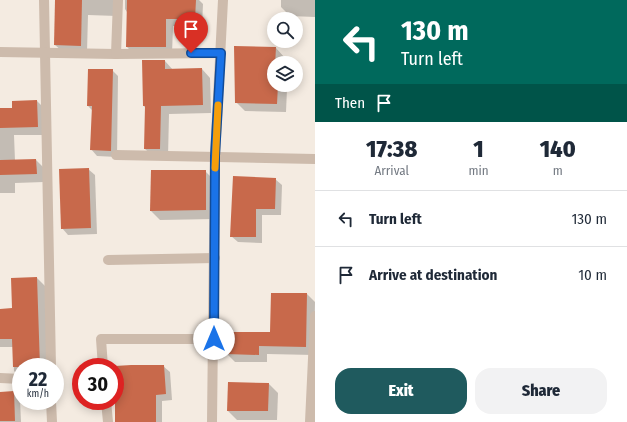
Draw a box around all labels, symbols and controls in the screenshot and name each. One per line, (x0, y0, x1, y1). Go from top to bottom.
pin (174, 12, 208, 53)
map controls (267, 12, 303, 92)
button: search (267, 12, 303, 48)
text: 130 m (401, 14, 469, 47)
icon: left (335, 16, 387, 68)
icon: arrive (180, 18, 202, 40)
text: Turn left (401, 48, 463, 70)
button: layers (267, 56, 303, 92)
icon: arrive (373, 92, 395, 114)
text: Then (335, 94, 365, 112)
text: 17:38 (366, 135, 417, 163)
text: 1 (473, 135, 484, 163)
text: 140 (540, 135, 576, 163)
text: Arrival (374, 163, 409, 178)
text: min (468, 163, 489, 178)
text: m (553, 163, 563, 178)
icon: left (335, 208, 357, 230)
text: Turn left (369, 210, 422, 228)
text: 130 m (572, 210, 607, 228)
icon: arrive (335, 264, 357, 286)
text: Arrive at destination (369, 266, 497, 284)
text: 10 m (578, 266, 607, 284)
position arrow (193, 318, 235, 360)
speed limit sign: 30 (72, 358, 124, 410)
text: 22 (29, 367, 47, 391)
button: Exit (335, 368, 467, 414)
button: Share (475, 368, 607, 414)
text: km/h (27, 388, 49, 400)

